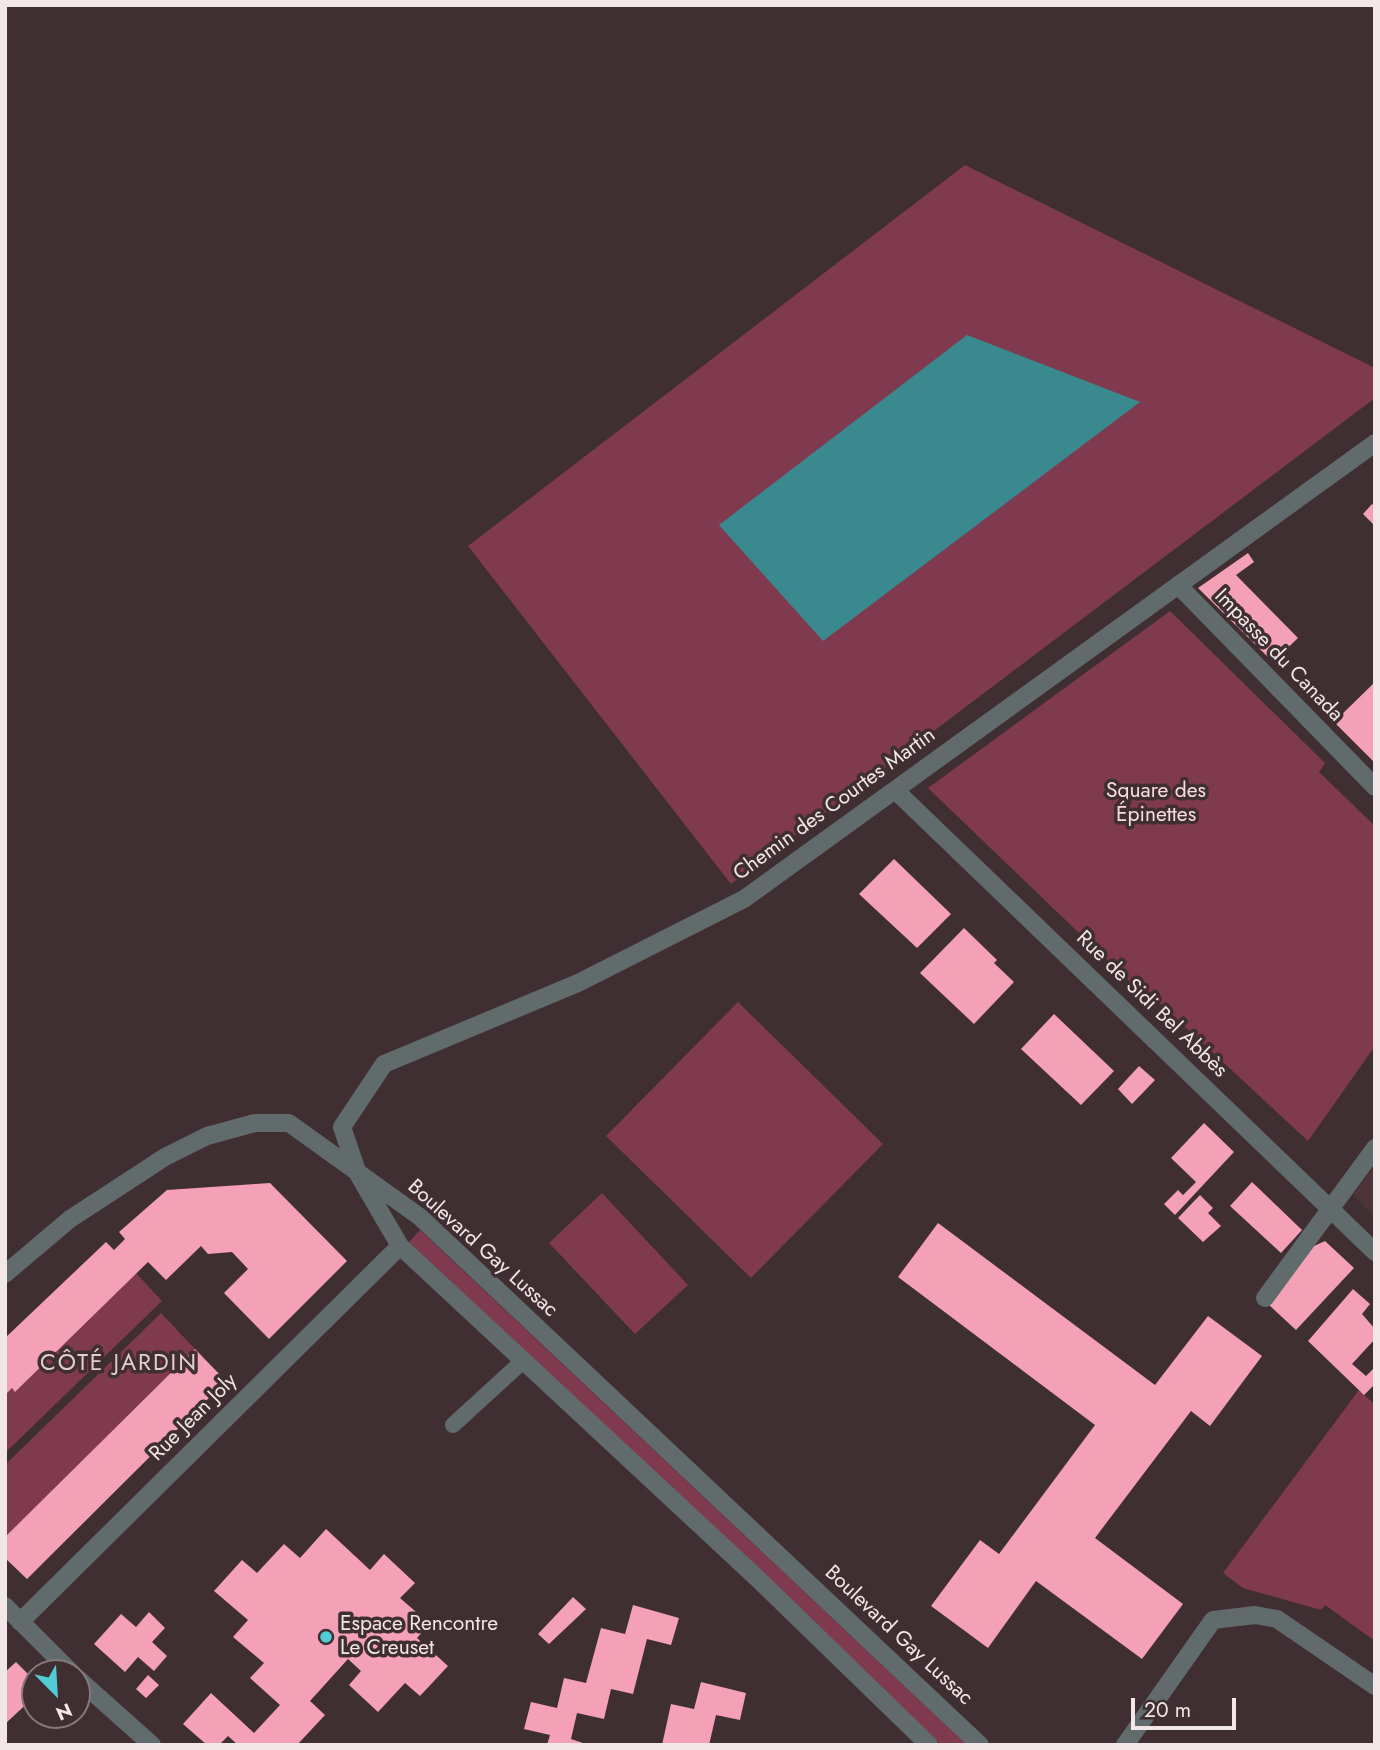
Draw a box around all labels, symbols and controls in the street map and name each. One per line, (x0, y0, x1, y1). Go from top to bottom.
street label: Impasse du Canada (1208, 584, 1348, 728)
street label: Chemin des Courtes Martin (729, 723, 941, 887)
park label: Square des Épinettes (1106, 779, 1206, 829)
street label: Rue de Sidi Bel Abbès (1070, 926, 1232, 1084)
street label: Boulevard Gay Lussac (402, 1175, 562, 1323)
district label: CÔTÉ JARDIN (41, 1350, 197, 1378)
street label: Rue Jean Joly (145, 1369, 243, 1467)
street label: Boulevard Gay Lussac (819, 1561, 977, 1711)
place label: Espace Rencontre Le Creuset (340, 1612, 498, 1662)
marker: Espace Rencontre Le Creuset (318, 1629, 334, 1645)
north arrow (21, 1659, 91, 1729)
scale bar (1135, 1684, 1240, 1728)
text: 20 m (1144, 1695, 1191, 1725)
text: N (52, 1696, 76, 1727)

